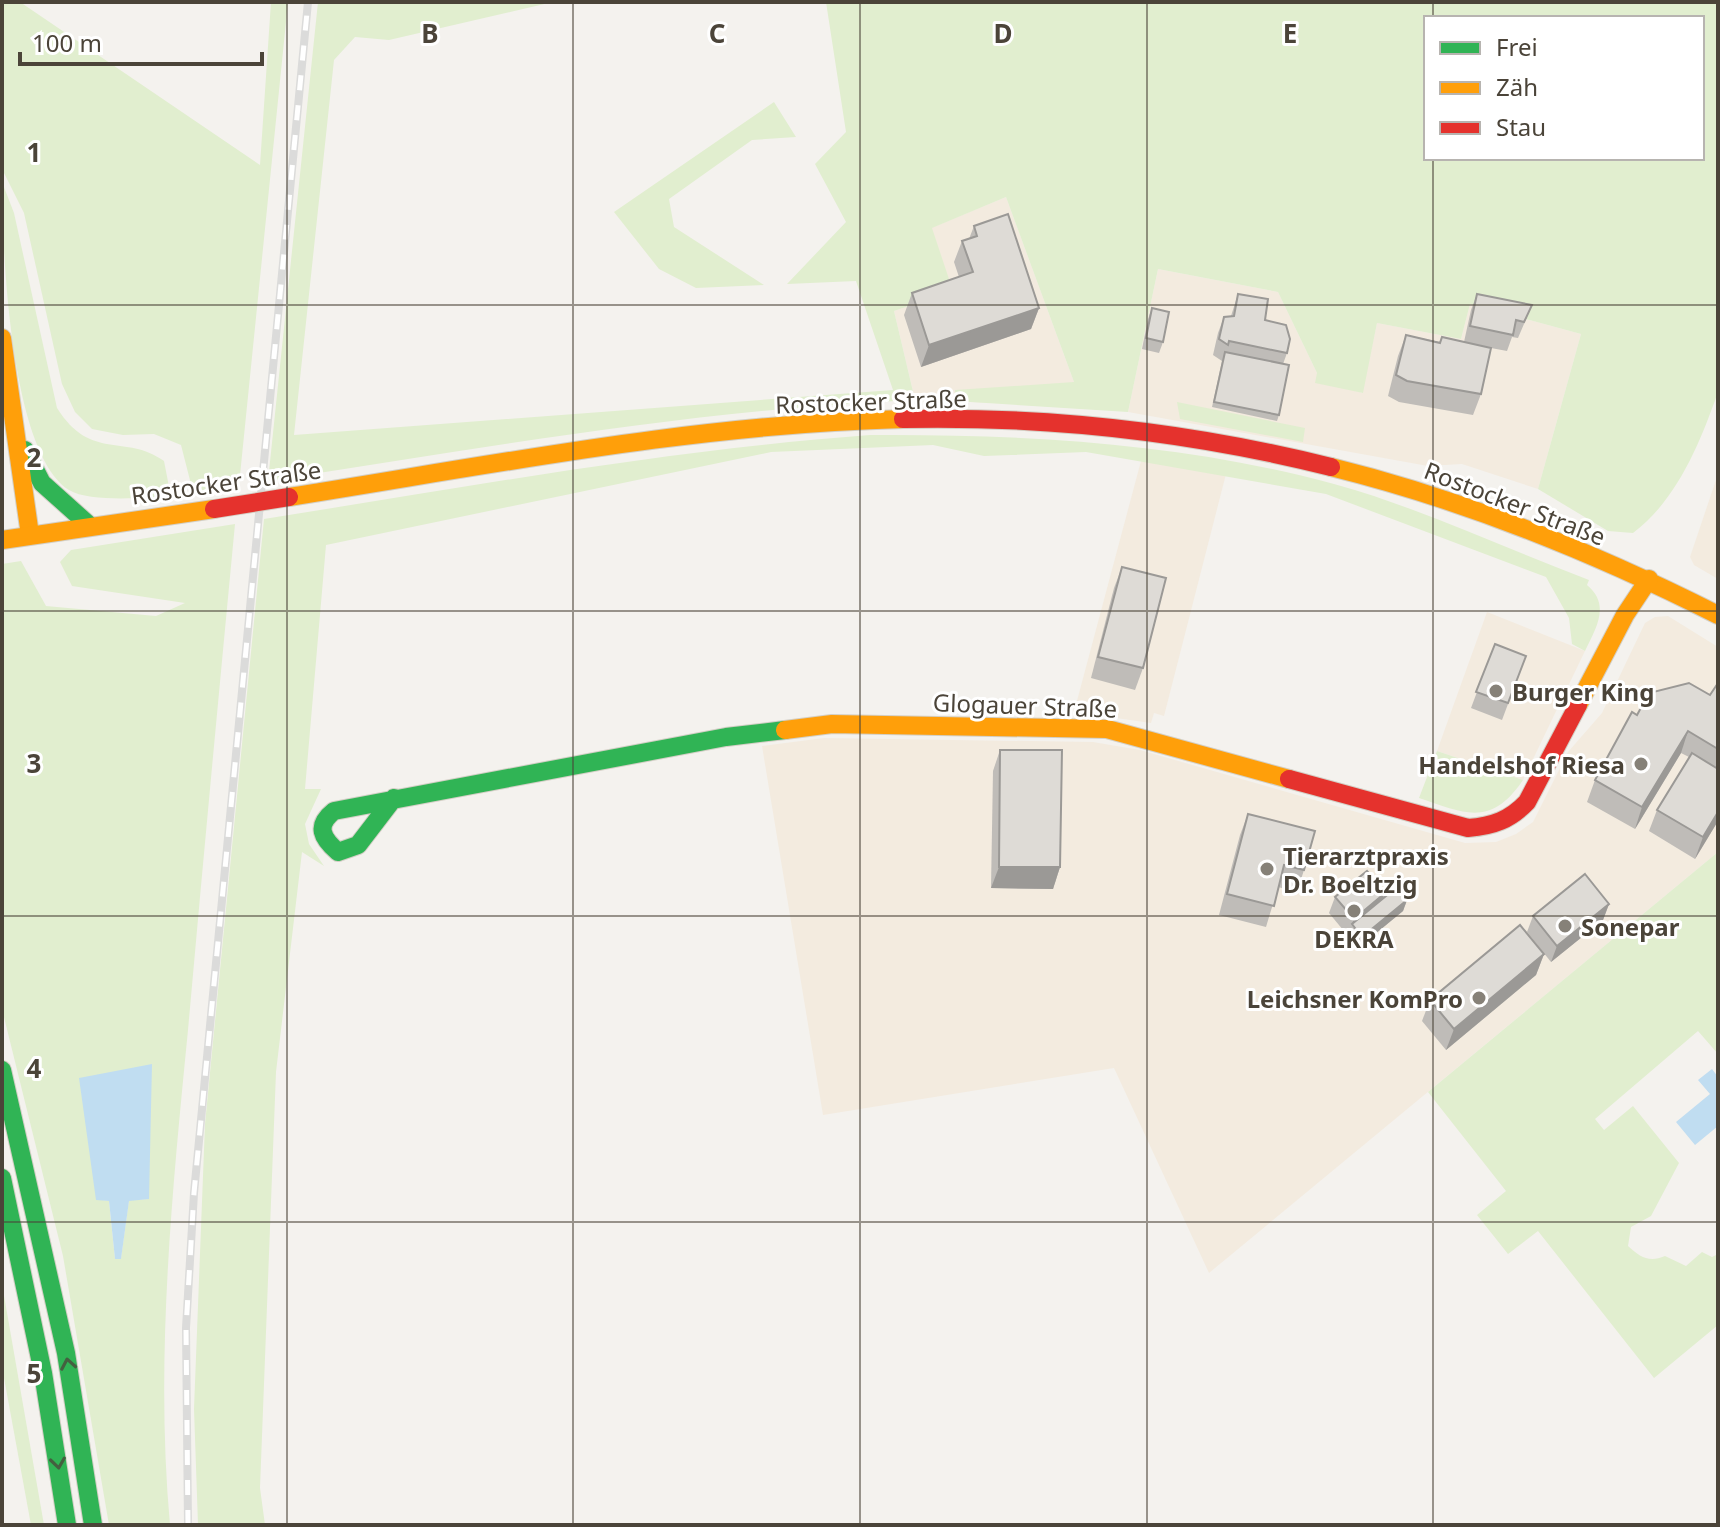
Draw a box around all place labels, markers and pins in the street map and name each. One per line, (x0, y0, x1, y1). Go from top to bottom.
place label: Burger King (1512, 675, 1654, 708)
marker: Burger King (1487, 682, 1505, 700)
place label: Handelshof Riesa (1418, 748, 1625, 781)
marker: Handelshof Riesa (1632, 755, 1650, 773)
place label: Tierarztpraxis Dr. Boeltzig (1283, 839, 1449, 900)
marker: Tierarztpraxis Dr. Boeltzig (1258, 860, 1276, 878)
marker: DEKRA (1345, 902, 1363, 920)
place label: Sonepar (1581, 910, 1680, 943)
marker: Sonepar (1556, 917, 1574, 935)
place label: DEKRA (1314, 922, 1394, 955)
place label: Leichsner KomPro (1247, 982, 1463, 1015)
marker: Leichsner KomPro (1470, 989, 1488, 1007)

